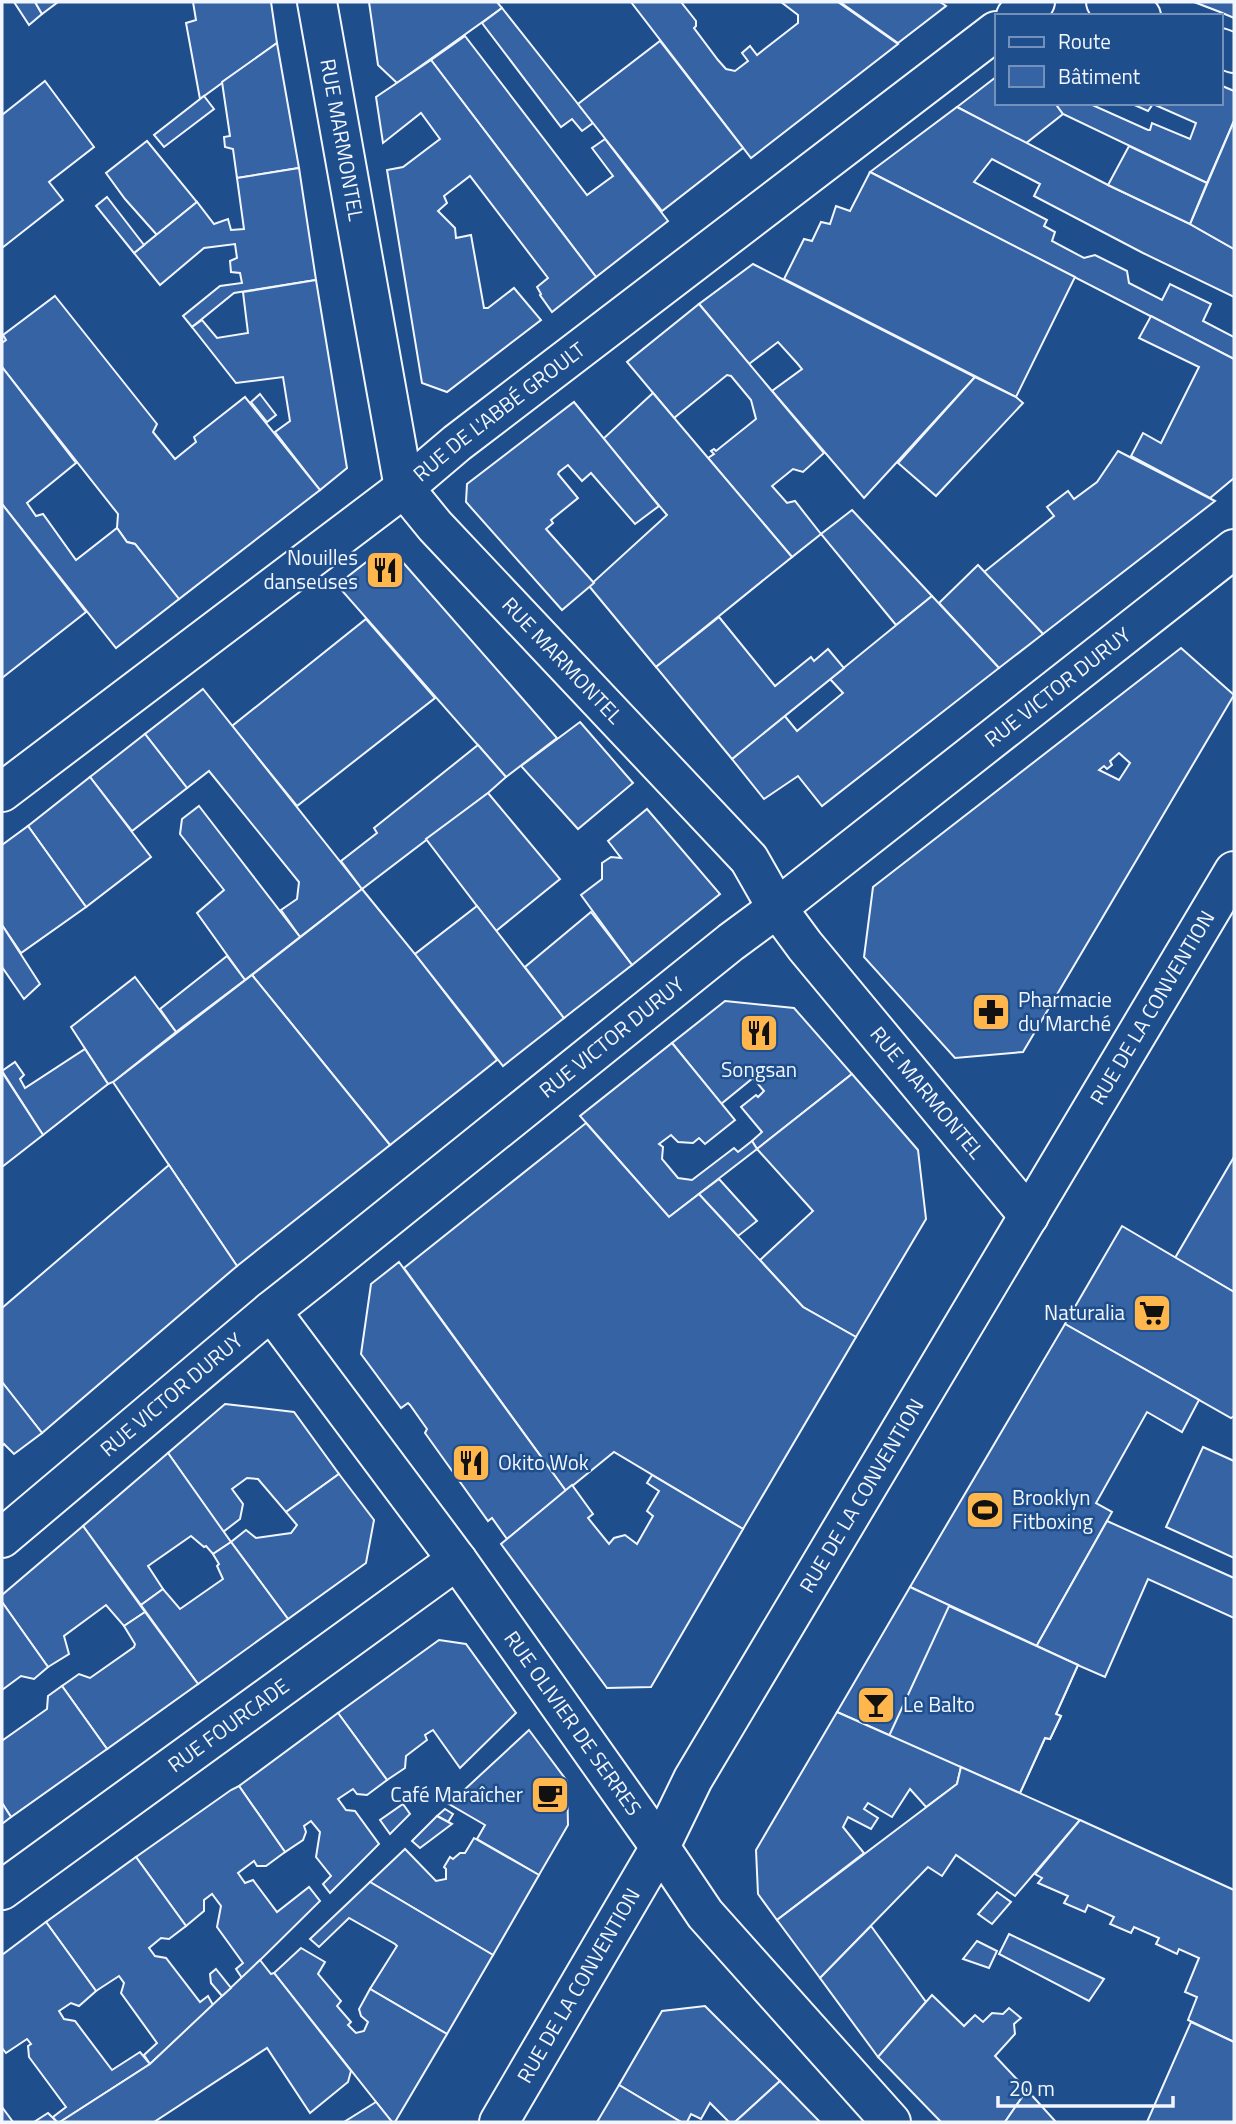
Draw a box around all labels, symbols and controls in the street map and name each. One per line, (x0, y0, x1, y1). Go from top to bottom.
legend (995, 14, 1222, 105)
text: Route (1058, 25, 1111, 57)
street label: RUE MARMONTEL (312, 56, 373, 223)
text: Bâtiment (1058, 60, 1141, 92)
street label: RUE DE L'ABBÉ GROULT (405, 333, 592, 489)
place label: Nouilles danseuses (263, 541, 358, 597)
restaurant icon: Nouilles danseuses (364, 549, 406, 591)
street label: RUE MARMONTEL (495, 589, 631, 731)
street label: RUE VICTOR DURUY (977, 618, 1138, 754)
street label: RUE DE LA CONVENTION (1081, 904, 1222, 1111)
street label: RUE VICTOR DURUY (532, 968, 691, 1105)
place label: Pharmacie du Marché (1018, 983, 1112, 1039)
pharmacy icon: Pharmacie du Marché (970, 991, 1012, 1033)
restaurant icon: Songsan (738, 1012, 780, 1054)
street label: RUE MARMONTEL (863, 1019, 992, 1166)
place label: Songsan (721, 1053, 797, 1085)
supermarket icon: Naturalia (1131, 1292, 1173, 1334)
place label: Naturalia (1044, 1296, 1125, 1328)
street label: RUE VICTOR DURUY (92, 1324, 250, 1464)
street label: RUE DE LA CONVENTION (791, 1392, 931, 1598)
restaurant icon: Okito Wok (450, 1442, 492, 1484)
place label: Okito Wok (498, 1446, 589, 1478)
place label: Brooklyn Fitboxing (1012, 1481, 1093, 1537)
sports icon: Brooklyn Fitboxing (964, 1489, 1006, 1531)
street label: RUE OLIVIER DE SERRES (497, 1624, 650, 1822)
street label: RUE FOURCADE (161, 1670, 295, 1780)
bar icon: Le Balto (855, 1684, 897, 1726)
place label: Le Balto (903, 1688, 975, 1720)
cafe icon: Café Maraîcher (529, 1774, 571, 1816)
place label: Café Maraîcher (390, 1778, 523, 1810)
street label: RUE DE LA CONVENTION (508, 1882, 648, 2089)
scale bar (998, 2064, 1173, 2108)
text: 20 m (1009, 2072, 1055, 2104)

